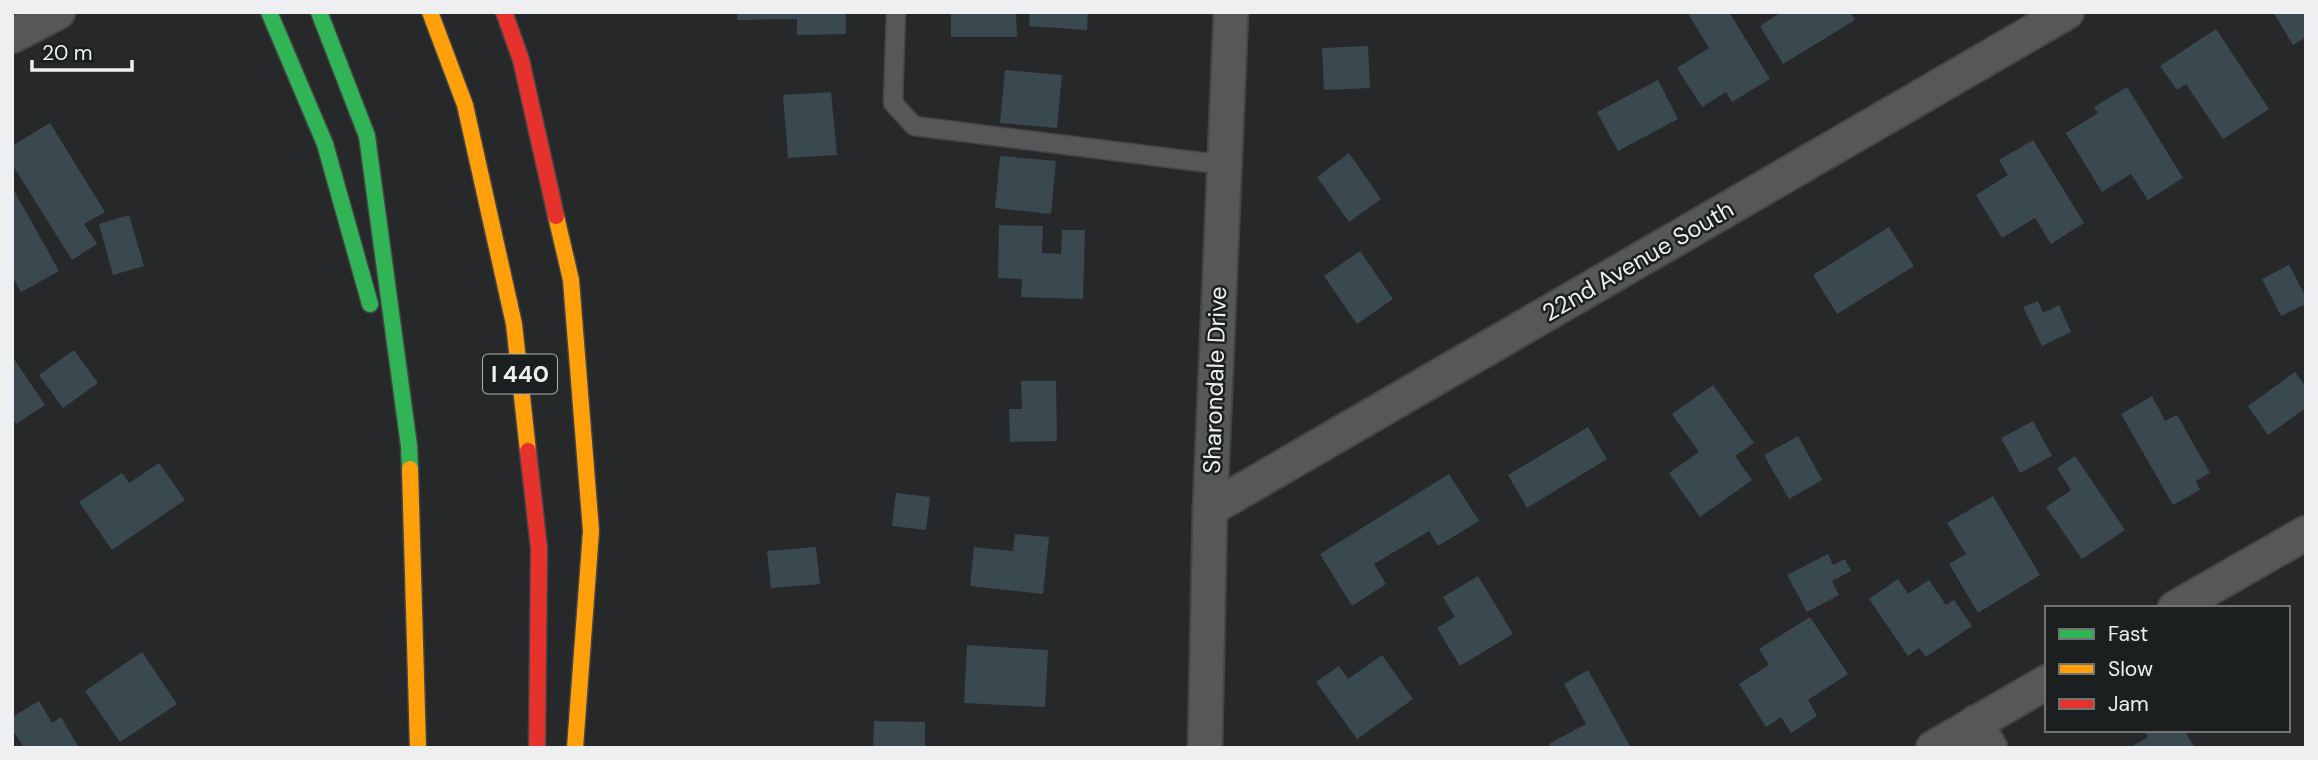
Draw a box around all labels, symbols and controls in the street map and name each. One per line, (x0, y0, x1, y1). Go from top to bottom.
scale bar (32, 28, 131, 72)
text: 20 m (42, 39, 93, 67)
street label: 22nd Avenue South (1537, 193, 1739, 328)
street label: Sharondale Drive (1196, 286, 1233, 474)
road number: I 440 (483, 354, 557, 394)
legend (2045, 606, 2290, 732)
text: Fast (2108, 620, 2148, 648)
text: Slow (2108, 655, 2153, 683)
text: Jam (2108, 690, 2149, 718)

